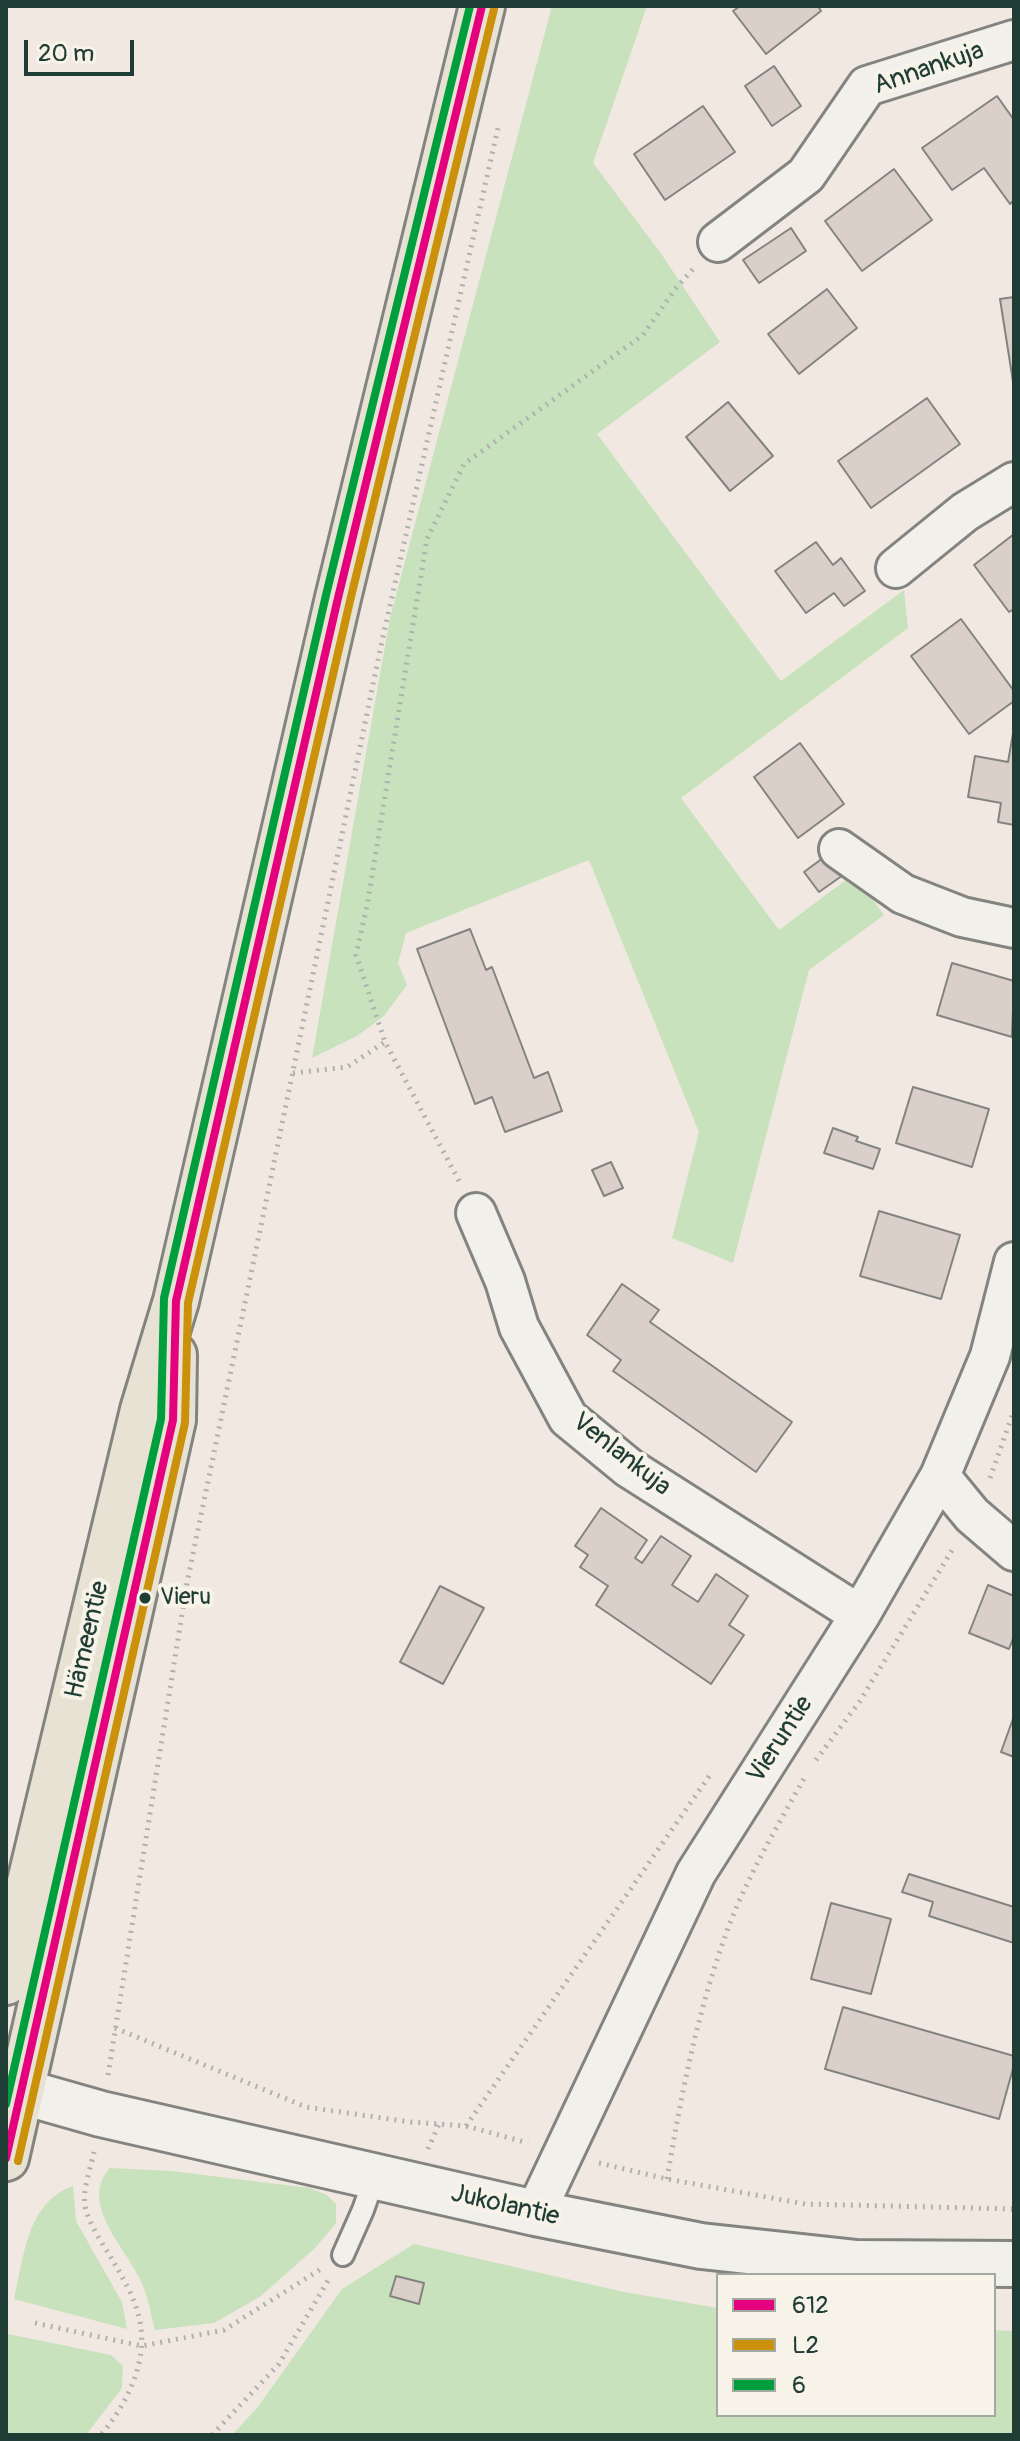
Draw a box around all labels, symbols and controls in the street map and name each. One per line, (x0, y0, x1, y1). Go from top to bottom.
scale bar (28, 24, 138, 74)
street label: Annankuja (870, 36, 988, 102)
text: 20 m (38, 39, 94, 68)
street label: Venlankuja (565, 1407, 677, 1503)
street label: Hämeentie (59, 1578, 117, 1702)
place label: Vieru (160, 1584, 211, 1612)
marker: Vieru (137, 1590, 153, 1606)
street label: Vieruntie (741, 1691, 821, 1789)
street label: Jukolantie (448, 2178, 562, 2234)
legend (716, 2273, 996, 2417)
text: 612 (792, 2291, 829, 2320)
text: L2 (792, 2331, 819, 2360)
text: 6 (792, 2371, 806, 2400)

